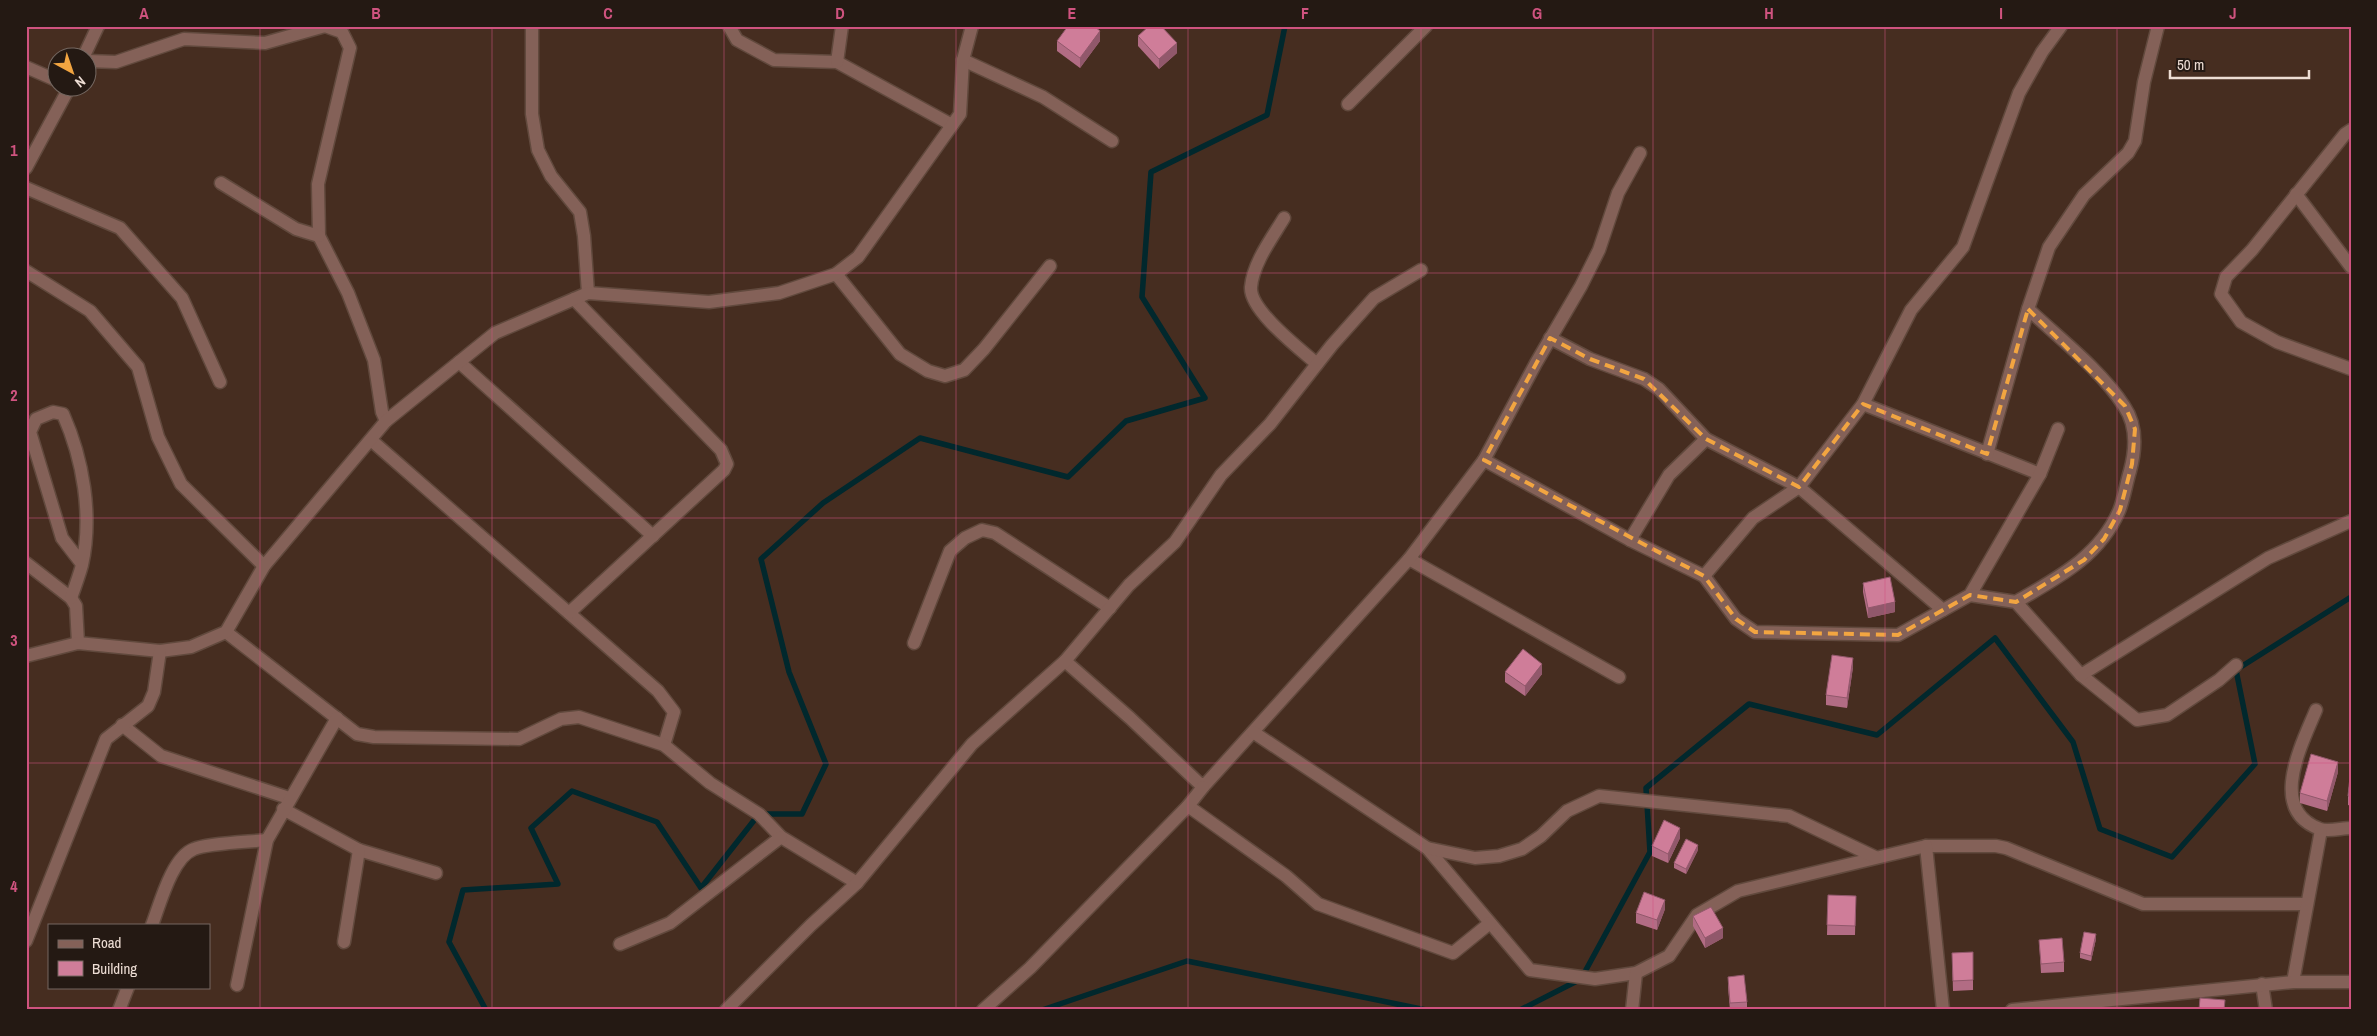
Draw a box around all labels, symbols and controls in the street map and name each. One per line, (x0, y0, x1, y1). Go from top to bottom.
text: A (139, 2, 149, 24)
text: B (371, 2, 381, 24)
text: C (603, 2, 613, 24)
text: D (835, 2, 845, 24)
text: E (1068, 2, 1077, 24)
text: F (1301, 2, 1309, 24)
text: G (1532, 2, 1542, 24)
text: H (1764, 2, 1774, 24)
text: I (1999, 2, 2003, 24)
text: J (2229, 2, 2237, 24)
north arrow (48, 48, 98, 98)
scale bar (2170, 48, 2308, 80)
text: 50 m (2177, 54, 2204, 75)
text: N (71, 72, 89, 92)
text: 1 (10, 139, 18, 161)
text: 2 (10, 384, 18, 406)
text: 3 (10, 629, 18, 651)
text: 4 (10, 875, 18, 897)
legend (48, 924, 210, 988)
text: Road (92, 932, 121, 953)
text: Building (92, 958, 137, 979)

